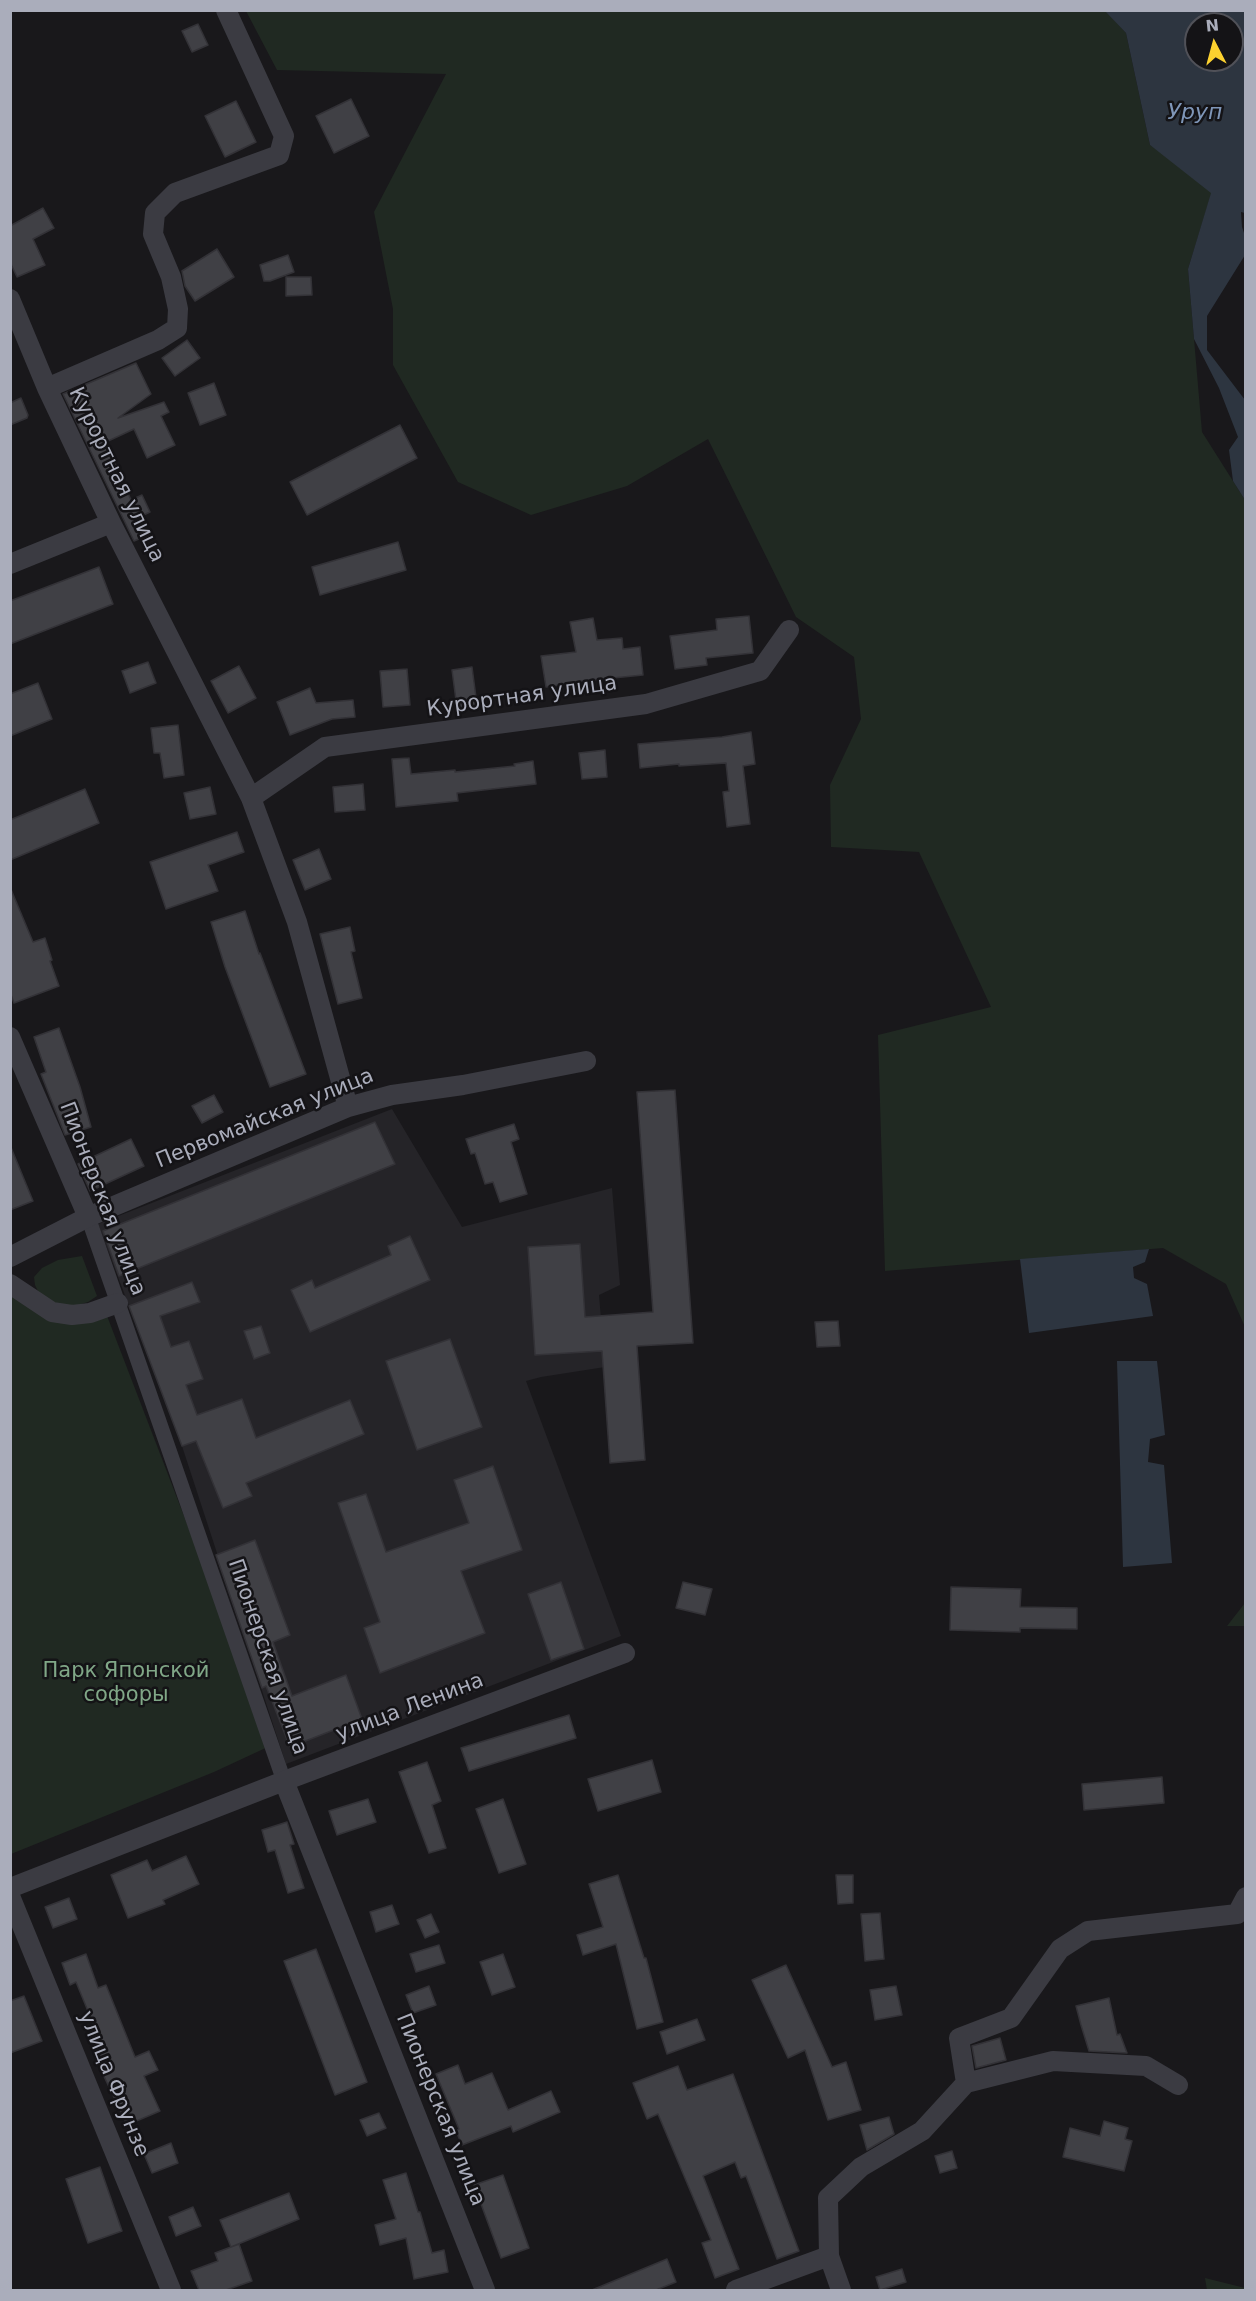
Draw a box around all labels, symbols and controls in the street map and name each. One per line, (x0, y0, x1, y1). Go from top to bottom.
north arrow (1184, 12, 1244, 72)
text: N (1205, 15, 1220, 36)
water label: Уруп (1168, 100, 1222, 126)
street label: Курортная улица (63, 383, 169, 567)
street label: Курортная улица (425, 671, 619, 723)
street label: Первомайская улица (152, 1064, 378, 1174)
street label: Пионерская улица (53, 1099, 151, 1299)
street label: Пионерская улица (222, 1556, 312, 1758)
park label: Парк Японской софоры (43, 1659, 209, 1709)
street label: улица Ленина (333, 1668, 487, 1748)
street label: улица Фрунзе (72, 2007, 154, 2161)
street label: Пионерская улица (390, 2010, 490, 2210)

